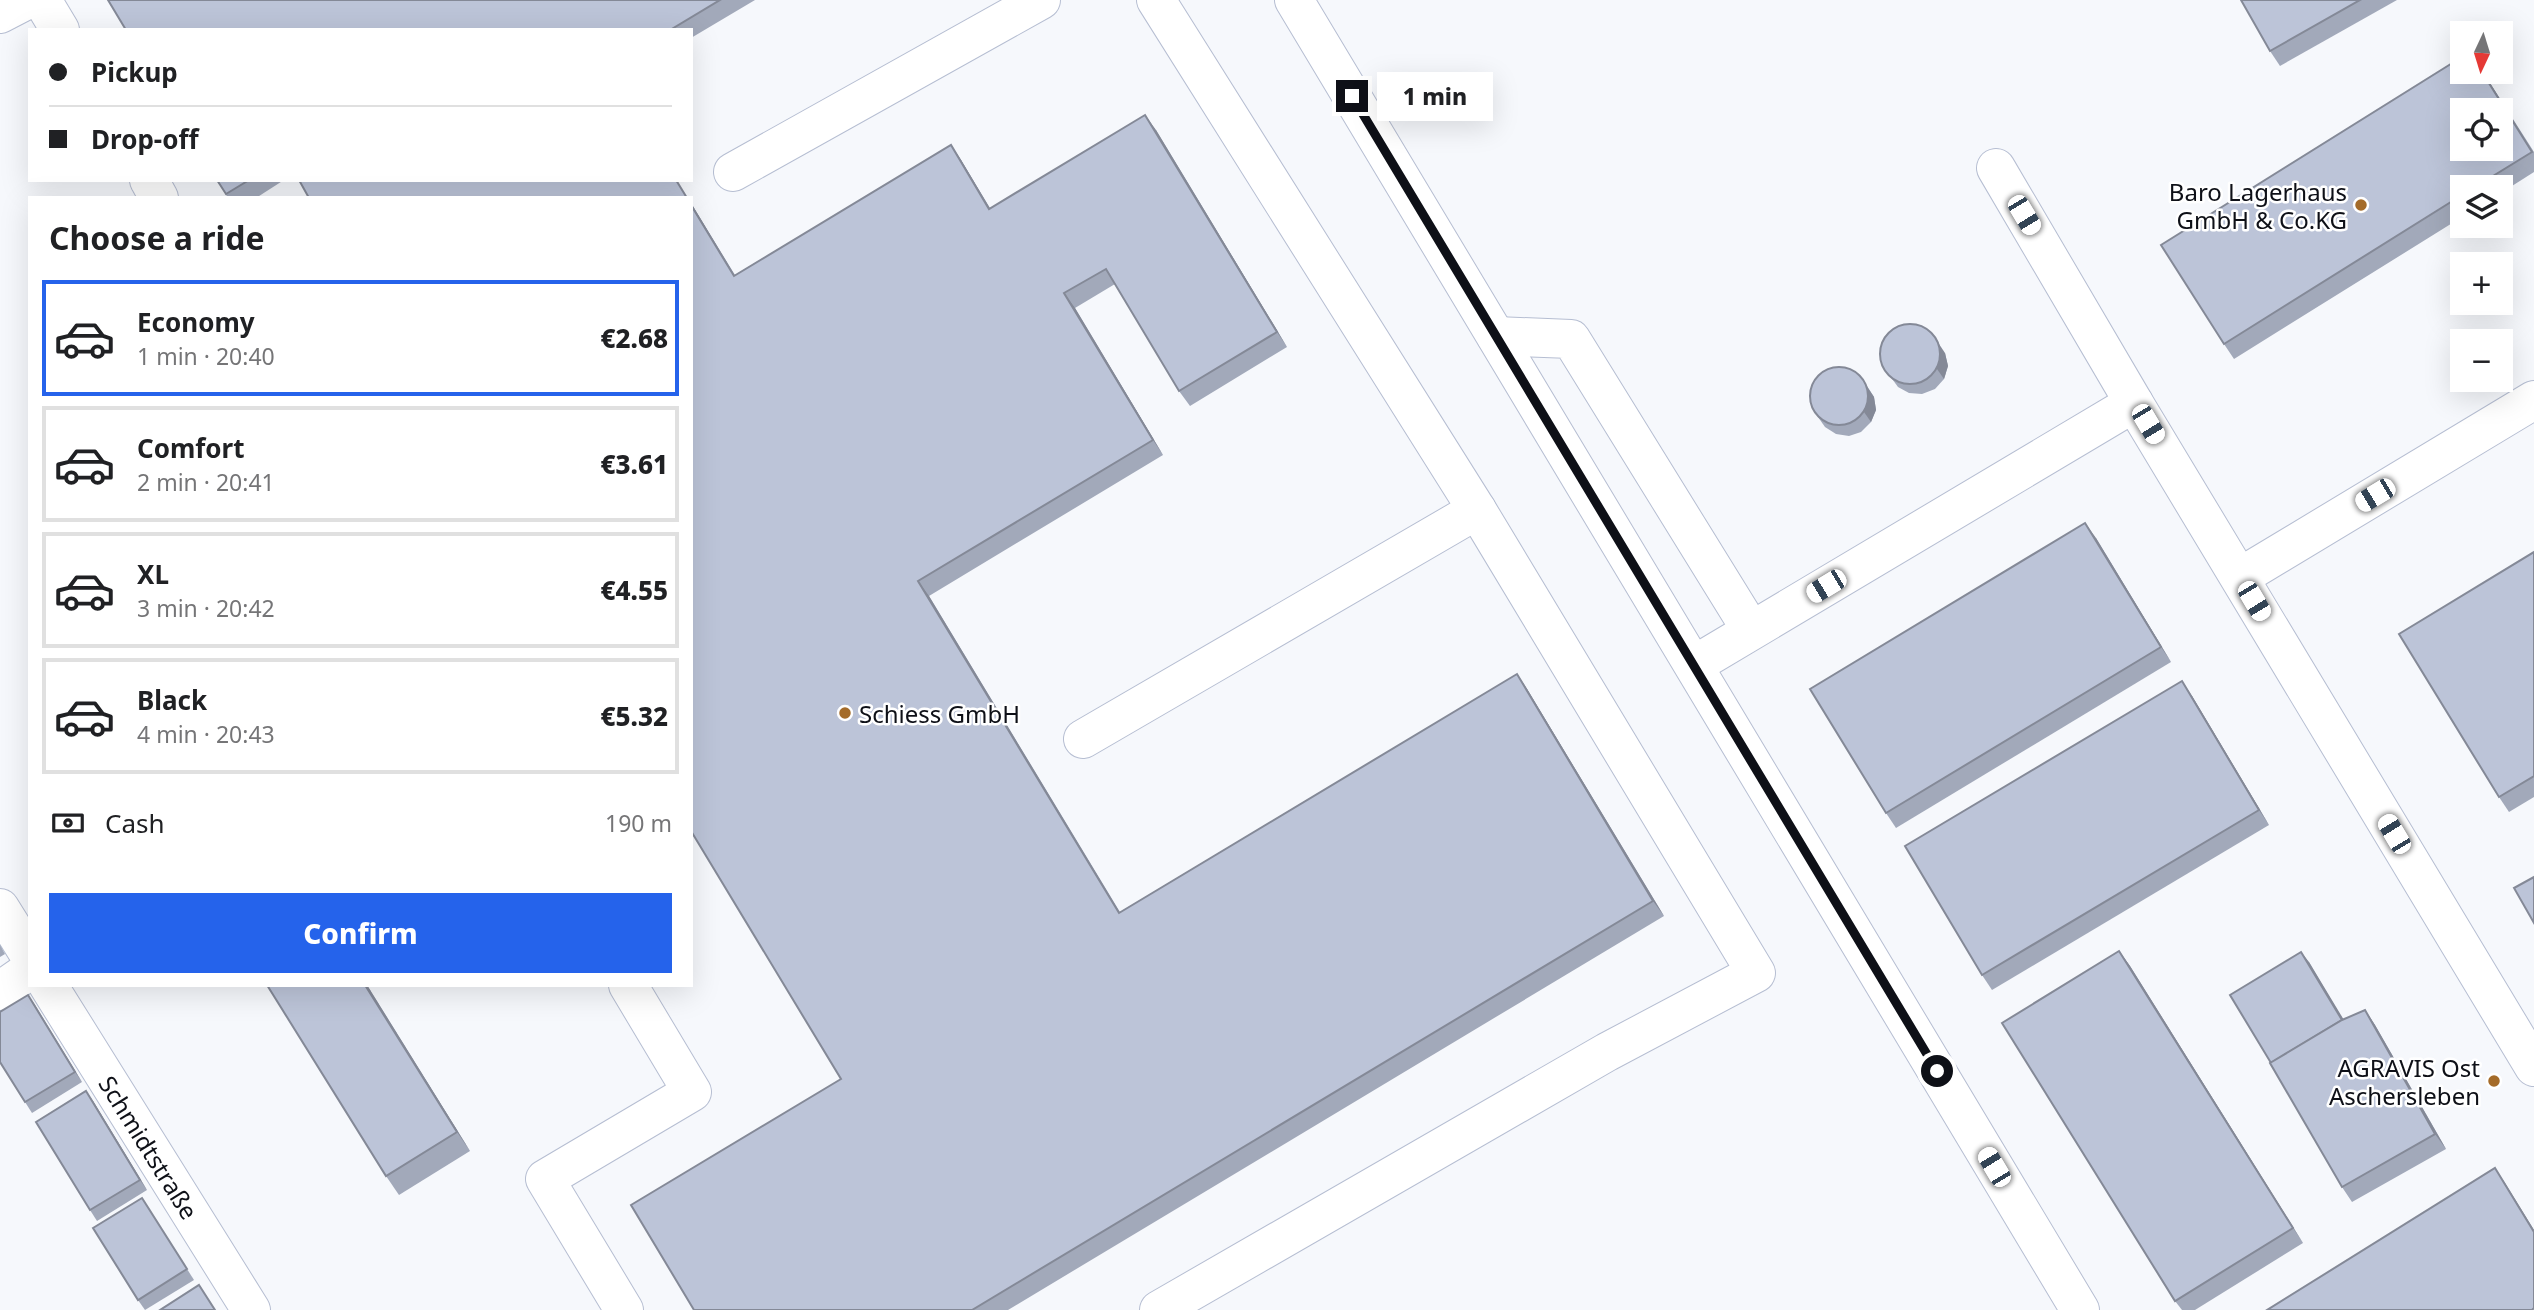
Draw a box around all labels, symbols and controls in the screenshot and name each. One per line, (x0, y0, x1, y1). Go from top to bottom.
north arrow (2450, 21, 2513, 84)
map controls (2450, 21, 2513, 392)
text: Pickup (91, 54, 178, 90)
callout: 1 min (1376, 72, 1492, 120)
route end (1336, 80, 1368, 112)
text: 1 min (1403, 80, 1467, 112)
button: locate (2450, 98, 2513, 161)
text: Drop-off (91, 121, 198, 157)
place label: Baro Lagerhaus GmbH & Co.KG (2169, 175, 2347, 236)
button: layers (2450, 175, 2513, 238)
car (2005, 192, 2044, 238)
marker: Baro Lagerhaus GmbH & Co.KG (2353, 197, 2369, 213)
text: Choose a ride (49, 216, 265, 259)
button: + (2450, 252, 2513, 315)
text: Economy (137, 304, 255, 340)
icon: car (53, 307, 116, 370)
text: €2.68 (600, 320, 668, 356)
button: − (2450, 329, 2513, 392)
text: 1 min · 20:40 (137, 340, 275, 372)
car (2129, 401, 2168, 447)
text: Comfort (137, 430, 245, 466)
icon: car (53, 433, 116, 496)
text: €3.61 (600, 446, 668, 482)
text: 2 min · 20:41 (137, 466, 275, 498)
car (2352, 475, 2399, 515)
text: XL (137, 556, 169, 592)
icon: car (53, 559, 116, 622)
car (1803, 566, 1850, 606)
text: €4.55 (600, 572, 668, 608)
car (2235, 578, 2274, 624)
text: 3 min · 20:42 (137, 592, 275, 624)
text: Black (137, 682, 207, 718)
icon: car (53, 685, 116, 748)
place label: Schiess GmbH (859, 697, 1020, 730)
text: €5.32 (600, 698, 668, 734)
marker: Schiess GmbH (837, 705, 853, 721)
text: 4 min · 20:43 (137, 718, 275, 750)
icon: cash (49, 804, 87, 842)
text: Cash (105, 805, 165, 841)
text: 190 m (605, 807, 672, 839)
car (2375, 811, 2414, 857)
button: Confirm (49, 893, 672, 973)
place label: AGRAVIS Ost Aschersleben (2329, 1051, 2480, 1112)
route start (1921, 1055, 1953, 1087)
street label: Schmidtstraße (92, 1069, 206, 1225)
marker: AGRAVIS Ost Aschersleben (2486, 1073, 2502, 1089)
car (1975, 1144, 2014, 1190)

